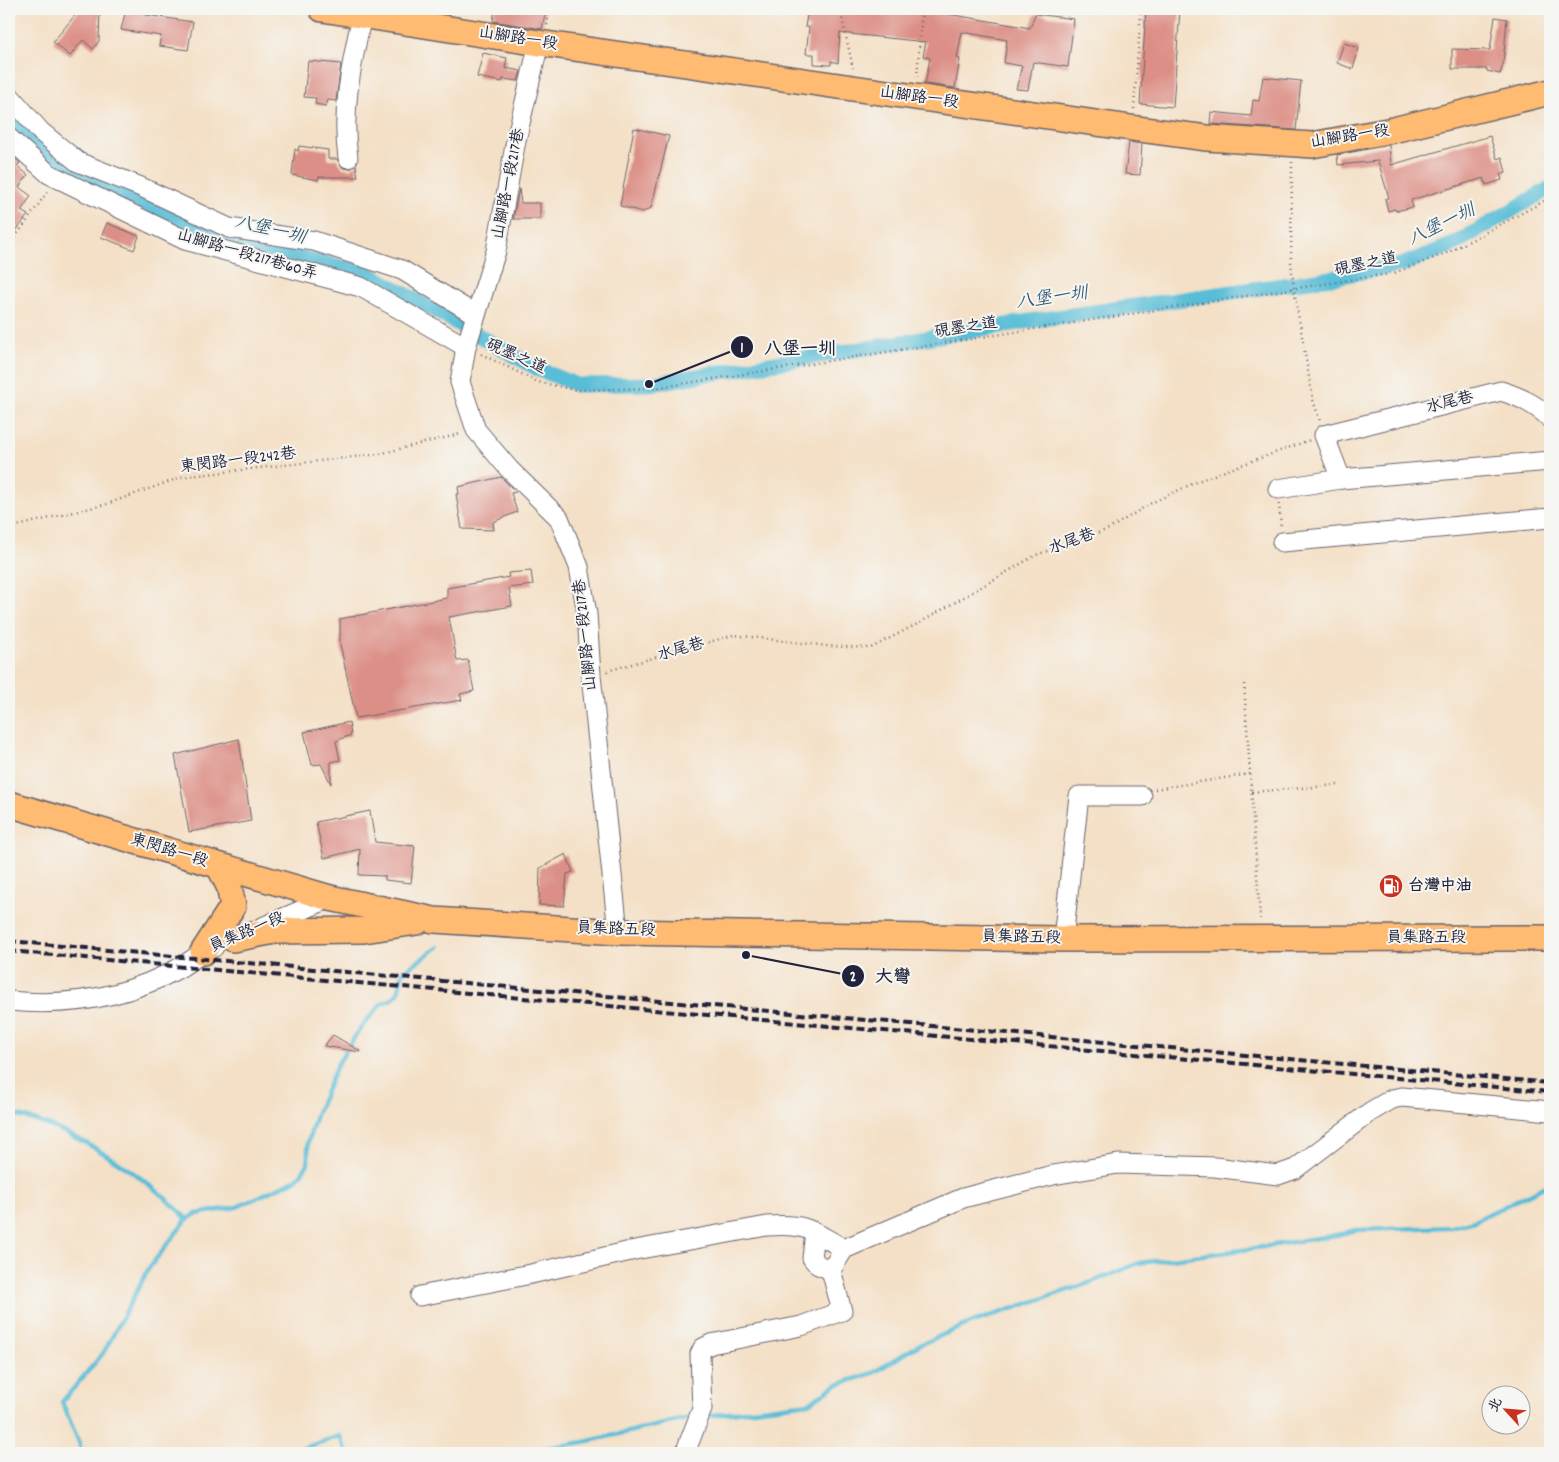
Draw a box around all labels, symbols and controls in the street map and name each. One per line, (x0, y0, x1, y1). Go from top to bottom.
street label: 山腳路一段 (477, 21, 559, 57)
street label: 山腳路一段 (878, 81, 960, 115)
street label: 山腳路一段 (1309, 119, 1391, 155)
street label: 山腳路一段217巷 (487, 127, 531, 241)
water label: 八堡一圳 (1404, 198, 1482, 253)
water label: 八堡一圳 (232, 211, 310, 252)
street label: 山腳路一段217巷60弄 (174, 224, 320, 286)
street label: 硯墨之道 (1332, 247, 1400, 283)
water label: 八堡一圳 (1015, 281, 1091, 316)
street label: 硯墨之道 (933, 312, 999, 344)
callout: 八堡一圳 (729, 331, 846, 364)
street label: 硯墨之道 (482, 333, 550, 381)
text: 1 (740, 338, 744, 360)
text: 八堡一圳 (764, 338, 836, 363)
street label: 水尾巷 (1424, 386, 1476, 420)
street label: 東閔路一段242巷 (179, 442, 297, 480)
street label: 水尾巷 (1046, 523, 1098, 561)
street label: 山腳路一段217巷 (569, 578, 603, 692)
street label: 水尾巷 (655, 632, 707, 668)
street label: 東閔路一段 (127, 828, 211, 874)
fuel station icon: 台灣中油 (1378, 873, 1404, 899)
place label: 台灣中油 (1408, 875, 1472, 898)
street label: 員集路一段 (206, 907, 288, 959)
street label: 員集路五段 (576, 917, 656, 943)
street label: 員集路五段 (981, 926, 1061, 950)
street label: 員集路五段 (1386, 927, 1466, 950)
callout: 大彎 (840, 959, 921, 992)
text: 大彎 (875, 966, 911, 991)
text: 2 (850, 967, 856, 989)
north arrow (1482, 1384, 1532, 1434)
text: 北 (1484, 1395, 1508, 1416)

